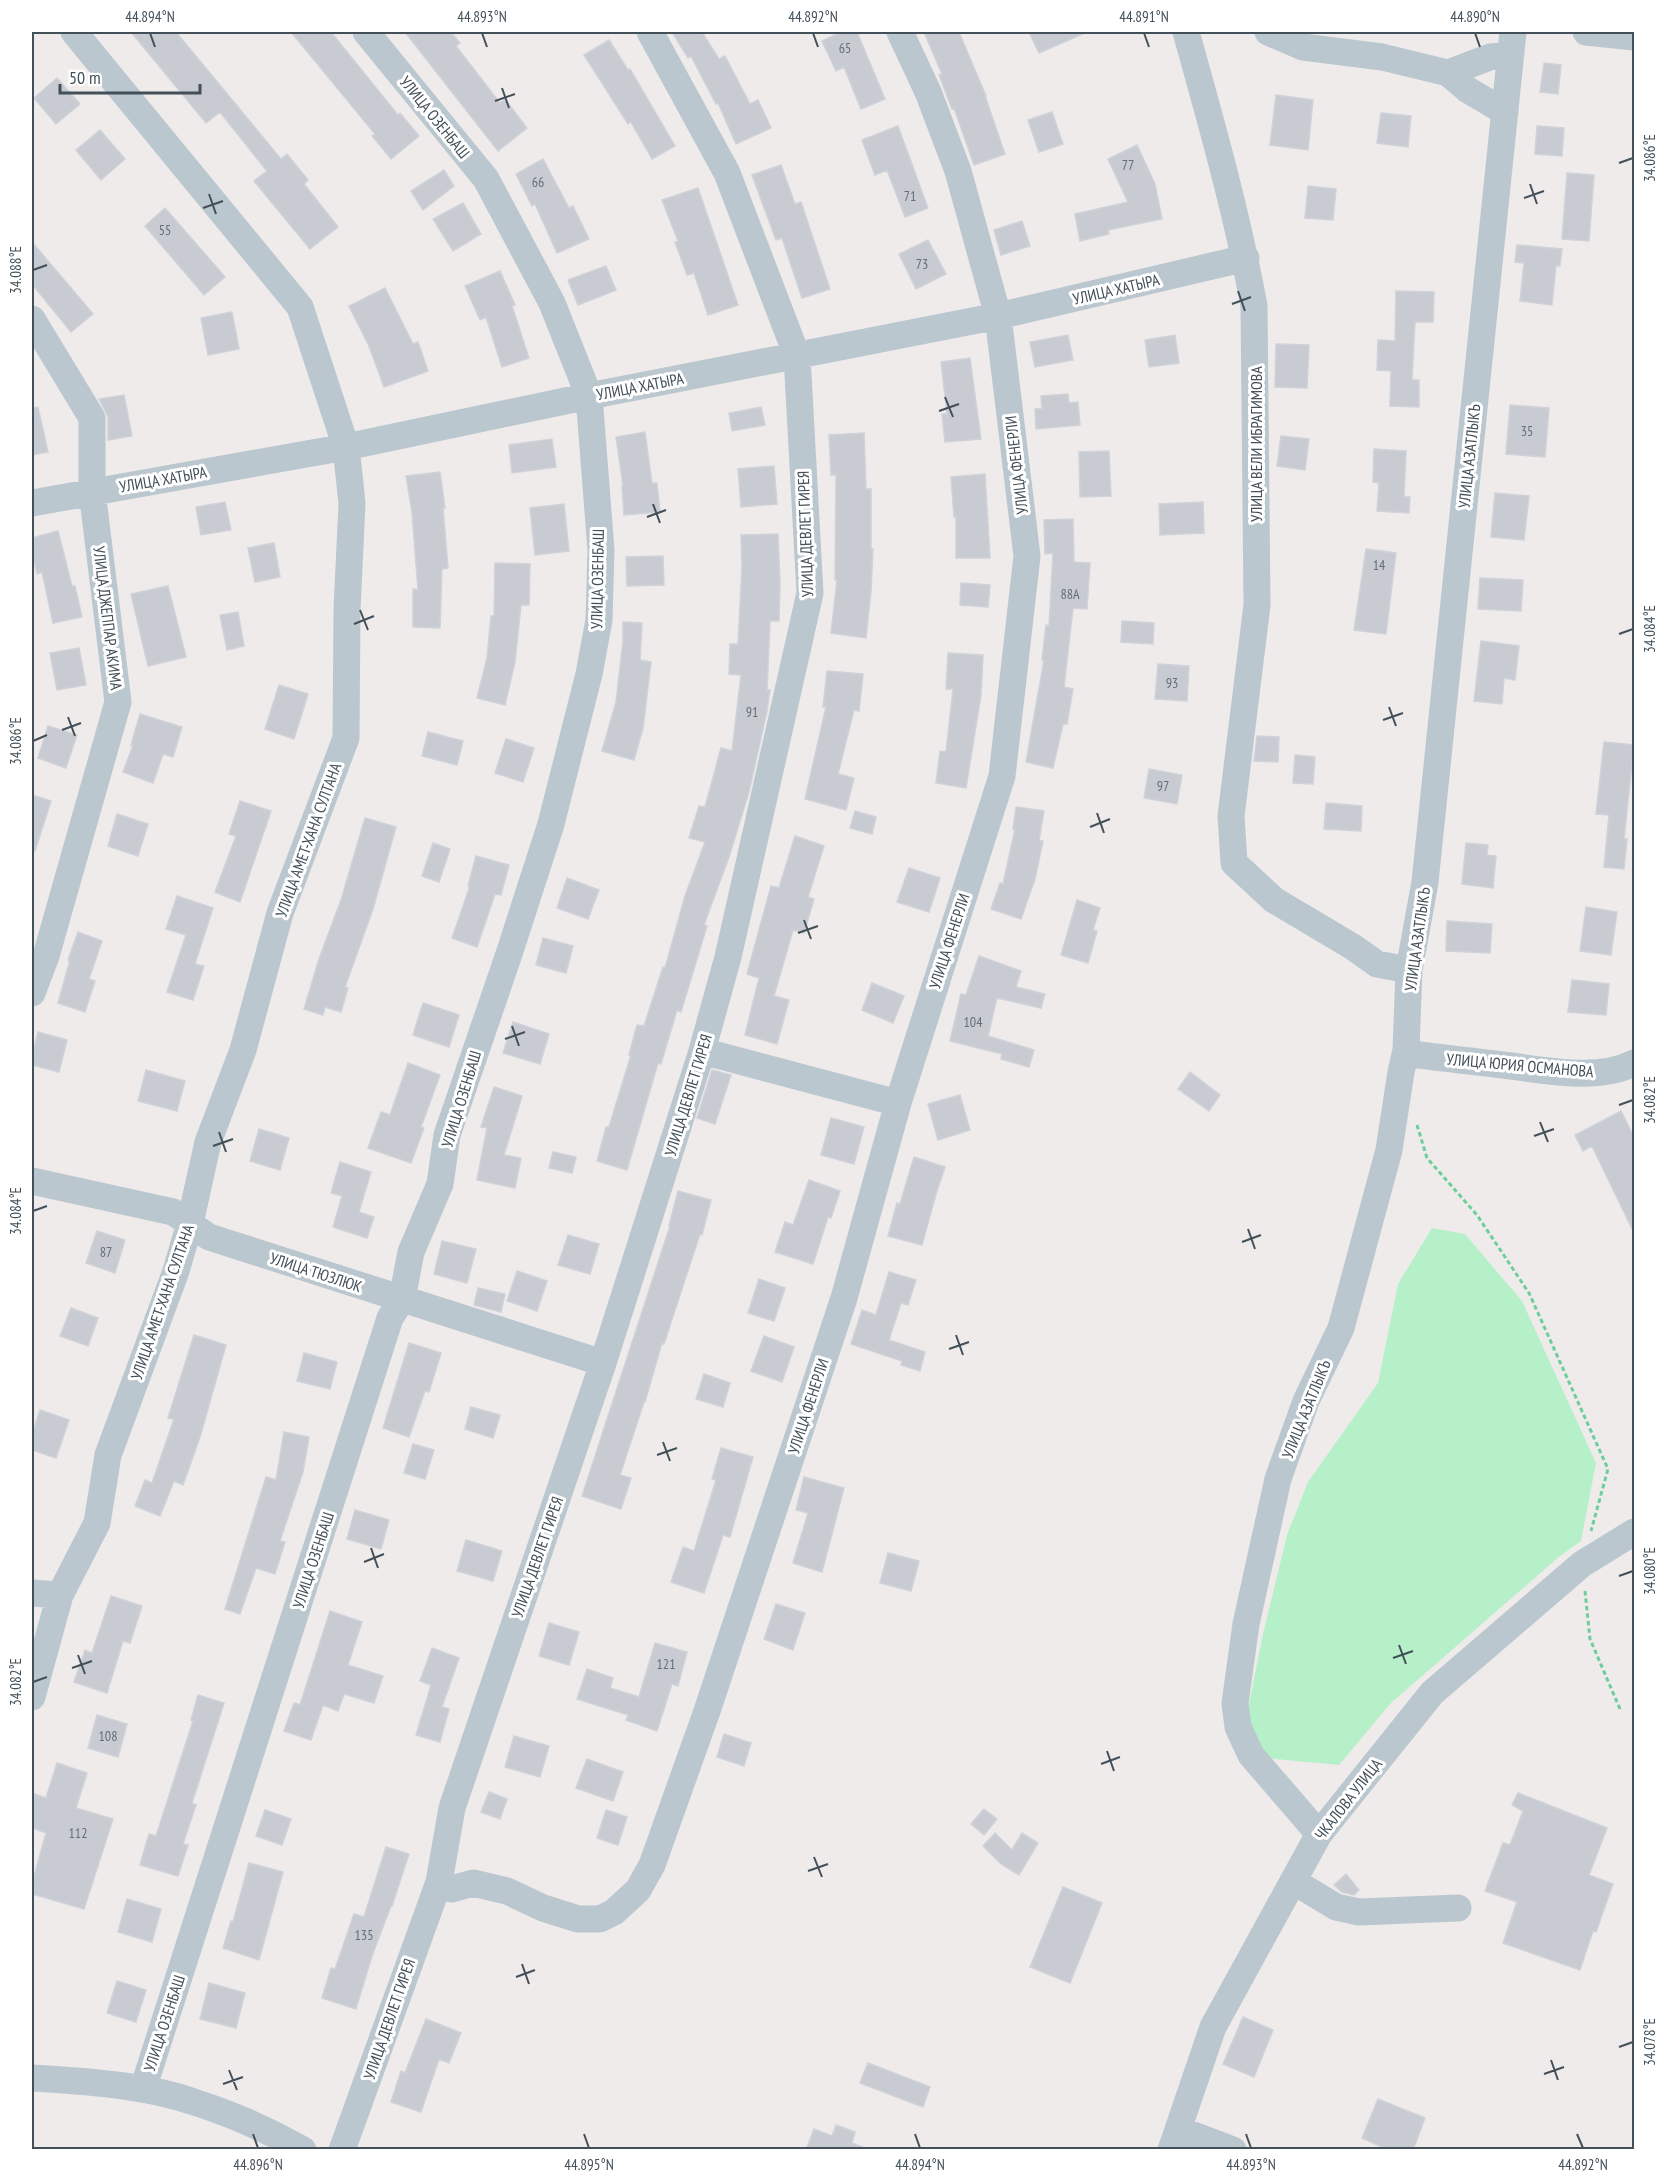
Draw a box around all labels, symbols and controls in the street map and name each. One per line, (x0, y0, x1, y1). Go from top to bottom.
text: 44.894°N (125, 7, 175, 26)
text: 44.893°N (457, 7, 507, 26)
text: 44.892°N (788, 7, 838, 26)
text: 44.891°N (1119, 7, 1169, 26)
text: 44.890°N (1450, 7, 1500, 26)
house number: 65 (839, 39, 851, 57)
scale bar (60, 57, 200, 95)
text: 50 m (69, 66, 101, 89)
street label: УЛИЦА ОЗЕНБАШ (396, 72, 474, 162)
text: 34.086°E (1640, 134, 1659, 182)
house number: 77 (1122, 156, 1134, 174)
house number: 66 (532, 173, 544, 191)
house number: 71 (904, 187, 916, 205)
house number: 55 (159, 221, 171, 239)
text: 34.088°E (6, 246, 25, 294)
house number: 73 (916, 255, 928, 273)
street label: УЛИЦА ХАТЫРА (1071, 269, 1162, 309)
street label: УЛИЦА ВЕЛИ ИБРАГИМОВА (1246, 366, 1266, 522)
street label: УЛИЦА ХАТЫРА (595, 368, 686, 404)
street label: УЛИЦА АЗАТЛЫКЪ (1454, 403, 1484, 509)
street label: УЛИЦА ФЕНЕРЛИ (1000, 415, 1032, 515)
house number: 35 (1521, 422, 1533, 440)
street label: УЛИЦА ХАТЫРА (118, 461, 209, 497)
street label: УЛИЦА ДЕВЛЕТ ГИРЕЯ (793, 470, 817, 598)
street label: УЛИЦА ОЗЕНБАШ (586, 529, 608, 629)
street label: УЛИЦА ДЖЕППАР АКИМА (89, 545, 127, 691)
house number: 14 (1373, 556, 1386, 574)
house number: 88А (1060, 585, 1080, 603)
text: 34.084°E (1640, 605, 1659, 653)
house number: 93 (1166, 674, 1178, 692)
house number: 91 (746, 703, 758, 721)
text: 34.086°E (6, 717, 25, 765)
street label: УЛИЦА АМЕТ-ХАНА СУЛТАНА (271, 760, 345, 920)
house number: 97 (1157, 777, 1169, 795)
street label: УЛИЦА АЗАТЛЫКЪ (1400, 886, 1434, 992)
street label: УЛИЦА ФЕНЕРЛИ (924, 891, 974, 991)
house number: 104 (964, 1013, 983, 1031)
street label: УЛИЦА ДЕВЛЕТ ГИРЕЯ (660, 1032, 716, 1158)
street label: УЛИЦА ОЗЕНБАШ (437, 1048, 485, 1150)
street label: УЛИЦА ЮРИЯ ОСМАНОВА (1446, 1049, 1595, 1081)
text: 34.082°E (1640, 1076, 1659, 1124)
text: 34.084°E (6, 1187, 25, 1235)
street label: УЛИЦА АМЕТ-ХАНА СУЛТАНА (126, 1221, 198, 1382)
house number: 87 (100, 1243, 112, 1261)
street label: УЛИЦА ТЮЗЛЮК (267, 1248, 365, 1296)
street label: УЛИЦА ФЕНЕРЛИ (783, 1356, 833, 1456)
street label: УЛИЦА АЗАТЛЫКЪ (1277, 1357, 1335, 1461)
street label: УЛИЦА ДЕВЛЕТ ГИРЕЯ (507, 1494, 567, 1620)
street label: УЛИЦА ОЗЕНБАШ (288, 1509, 338, 1611)
text: 34.080°E (1640, 1547, 1659, 1595)
house number: 121 (657, 1655, 675, 1673)
text: 34.082°E (6, 1658, 25, 1706)
house number: 108 (99, 1727, 117, 1745)
street label: ЧКАЛОВА УЛИЦА (1310, 1754, 1386, 1844)
house number: 112 (69, 1824, 87, 1842)
house number: 135 (355, 1926, 373, 1944)
street label: УЛИЦА ДЕВЛЕТ ГИРЕЯ (359, 1956, 419, 2082)
street label: УЛИЦА ОЗЕНБАШ (139, 1972, 189, 2074)
text: 34.078°E (1640, 2018, 1659, 2066)
text: 44.896°N (233, 2155, 283, 2174)
text: 44.895°N (564, 2155, 614, 2174)
text: 44.894°N (895, 2155, 945, 2174)
text: 44.893°N (1226, 2155, 1276, 2174)
text: 44.892°N (1558, 2155, 1608, 2174)

